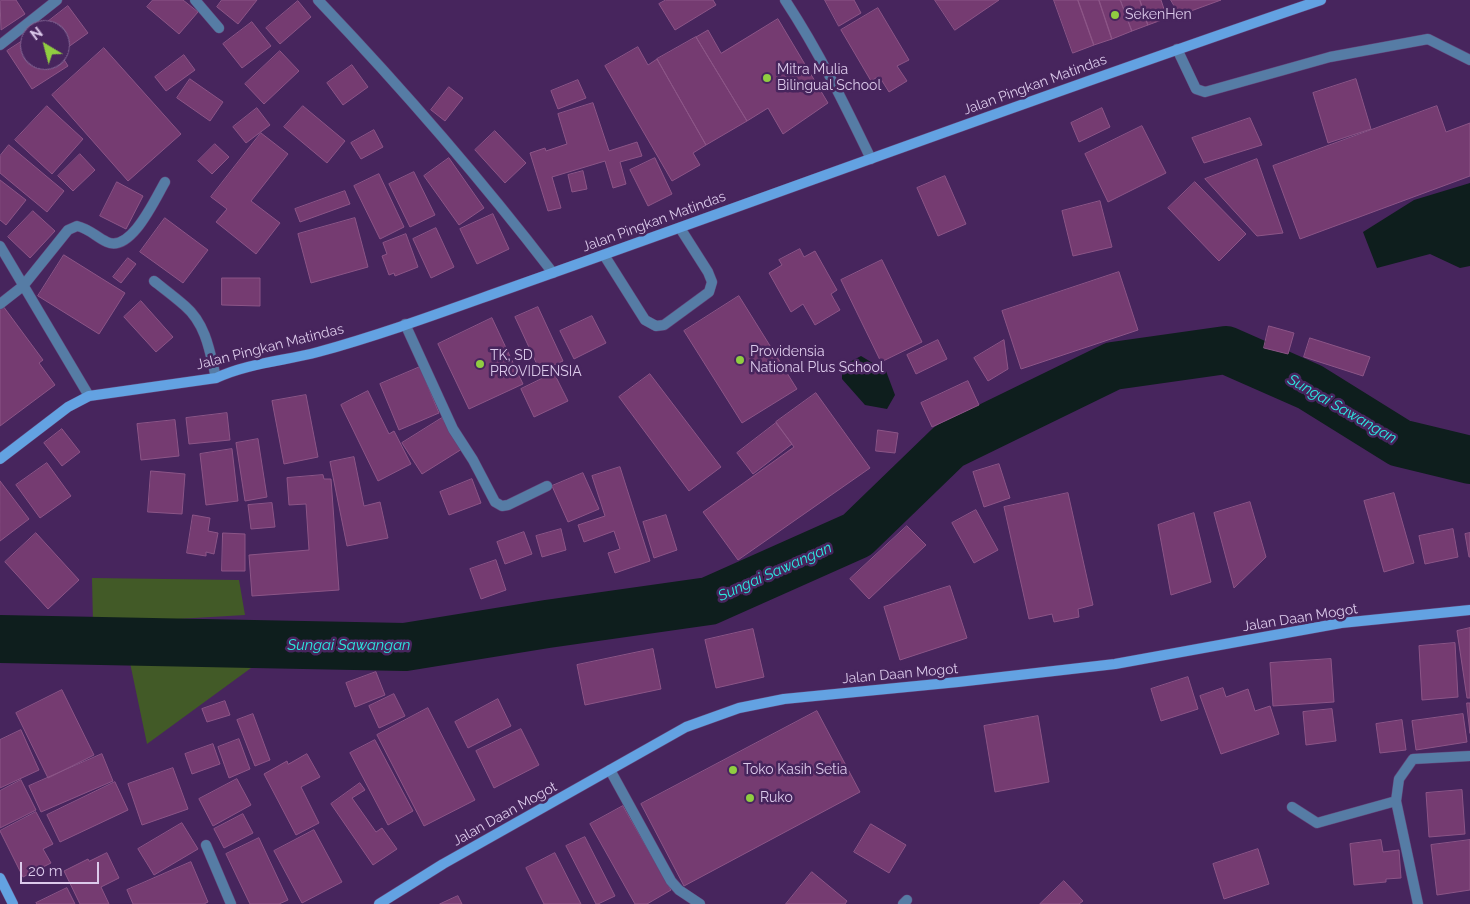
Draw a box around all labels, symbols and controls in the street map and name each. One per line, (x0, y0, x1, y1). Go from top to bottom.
place label: SekenHen (1125, 7, 1192, 23)
marker: SekenHen (1109, 9, 1121, 21)
north arrow (20, 20, 70, 70)
text: N (27, 24, 46, 43)
street label: Jalan Pingkan Matindas (961, 51, 1109, 119)
place label: Mitra Mulia Bilingual School (777, 62, 881, 94)
marker: Mitra Mulia Bilingual School (761, 72, 773, 84)
street label: Jalan Pingkan Matindas (580, 188, 728, 256)
street label: Jalan Pingkan Matindas (194, 321, 346, 373)
place label: Providensia National Plus School (750, 344, 884, 377)
place label: TK, SD PROVIDENSIA (490, 348, 582, 381)
marker: Providensia National Plus School (734, 354, 746, 366)
marker: TK, SD PROVIDENSIA (474, 358, 486, 370)
water label: Sungai Sawangan (1284, 370, 1400, 448)
water label: Sungai Sawangan (715, 539, 835, 605)
street label: Jalan Daan Mogot (1241, 601, 1359, 635)
water label: Sungai Sawangan (288, 636, 410, 654)
street label: Jalan Daan Mogot (841, 661, 959, 687)
place label: Toko Kasih Setia (743, 762, 847, 778)
marker: Toko Kasih Setia (727, 764, 739, 776)
street label: Jalan Daan Mogot (450, 778, 560, 850)
place label: Ruko (760, 790, 793, 806)
marker: Ruko (744, 792, 756, 804)
scale bar (22, 852, 101, 884)
text: 20 m (28, 862, 63, 880)

